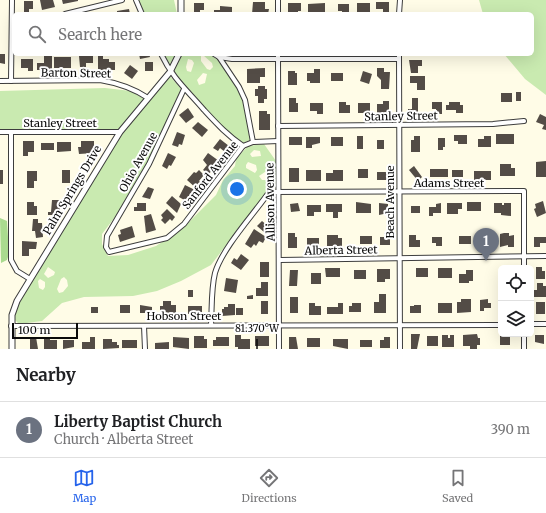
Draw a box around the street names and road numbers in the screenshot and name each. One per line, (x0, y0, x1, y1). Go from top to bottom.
street label: Barton Street (41, 65, 112, 81)
street label: Stanley Street (364, 108, 439, 124)
street label: Stanley Street (23, 116, 98, 130)
street label: Ohio Avenue (116, 129, 160, 194)
street label: Sanford Avenue (179, 138, 241, 212)
street label: Palm Springs Drive (40, 143, 104, 237)
street label: Allison Avenue (262, 162, 278, 242)
street label: Beach Avenue (383, 165, 397, 239)
street label: Adams Street (413, 176, 485, 190)
street label: Alberta Street (303, 242, 378, 258)
street label: Hobson Street (147, 309, 222, 323)

